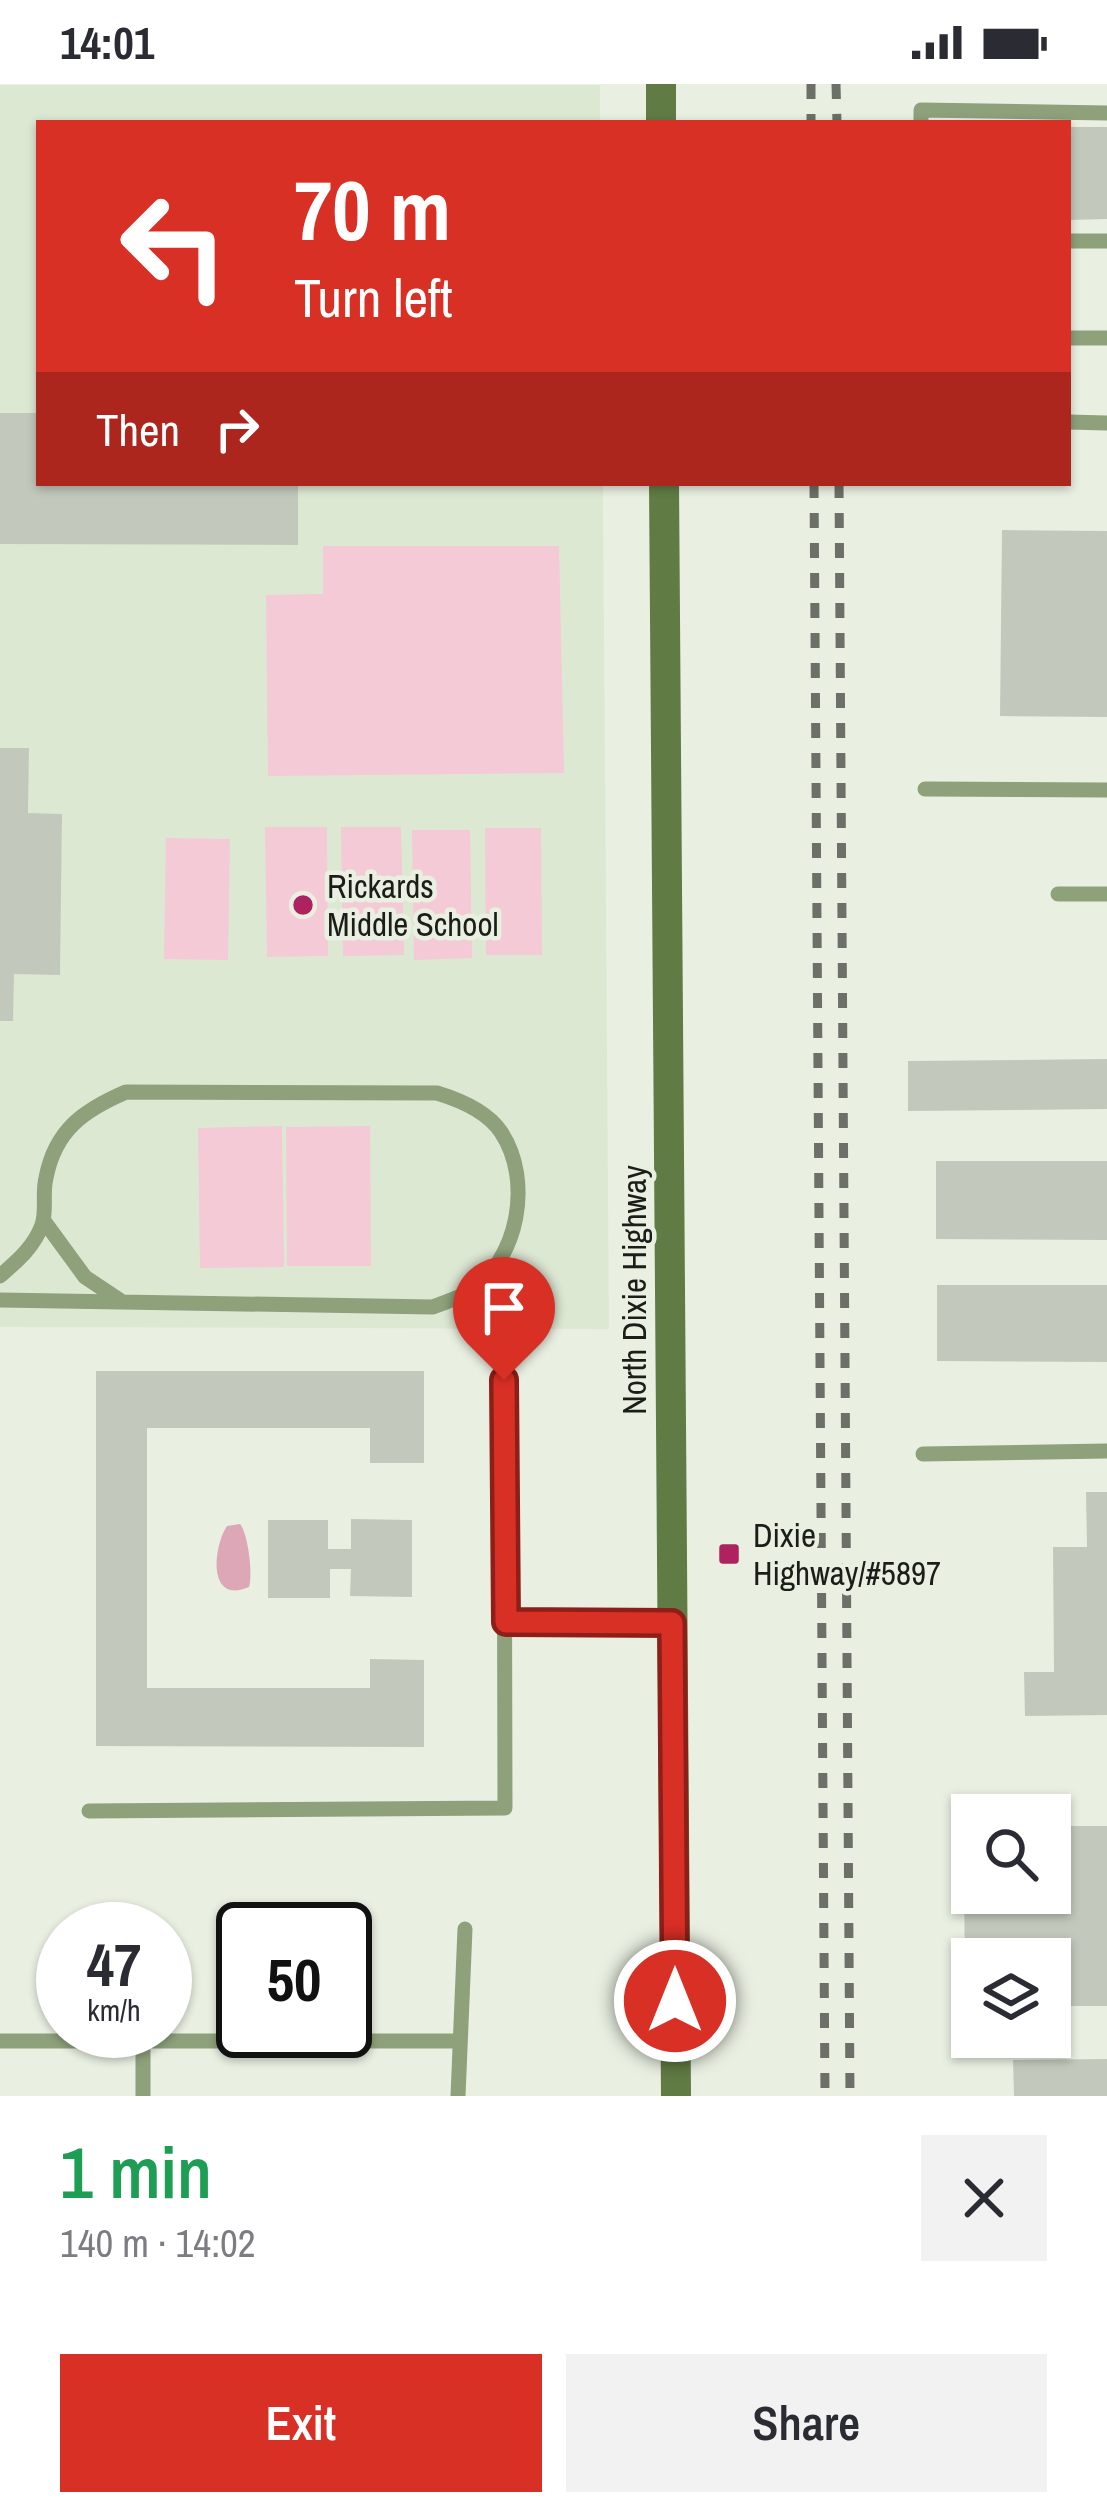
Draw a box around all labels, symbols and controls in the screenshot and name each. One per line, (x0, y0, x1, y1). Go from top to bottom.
text: 14:01 (60, 12, 154, 73)
text: 70 m (294, 153, 451, 266)
icon: left (96, 168, 252, 324)
text: Turn left (294, 261, 453, 334)
icon: right (204, 396, 270, 462)
text: Then (96, 399, 180, 460)
place label: Rickards Middle School (327, 864, 498, 946)
marker: Rickards Middle School (290, 892, 316, 918)
street label: North Dixie Highway (612, 1165, 656, 1415)
pin (453, 1257, 555, 1380)
icon: arrive (471, 1275, 537, 1341)
place label: Dixie Highway/#5897 (753, 1513, 941, 1595)
marker: Dixie Highway/#5897 (716, 1541, 742, 1567)
map controls (951, 1794, 1071, 2058)
button: search (951, 1794, 1071, 1914)
speed limit sign: 50 (216, 1902, 372, 2058)
text: 47 (87, 1924, 141, 2005)
position arrow (612, 1938, 738, 2064)
button: layers (951, 1938, 1071, 2058)
text: km/h (87, 1990, 141, 2030)
text: 1 min (60, 2123, 212, 2220)
button: close (921, 2135, 1047, 2261)
text: 140 m · 14:02 (60, 2217, 256, 2269)
button: Exit (60, 2354, 542, 2492)
button: Share (566, 2354, 1047, 2492)

